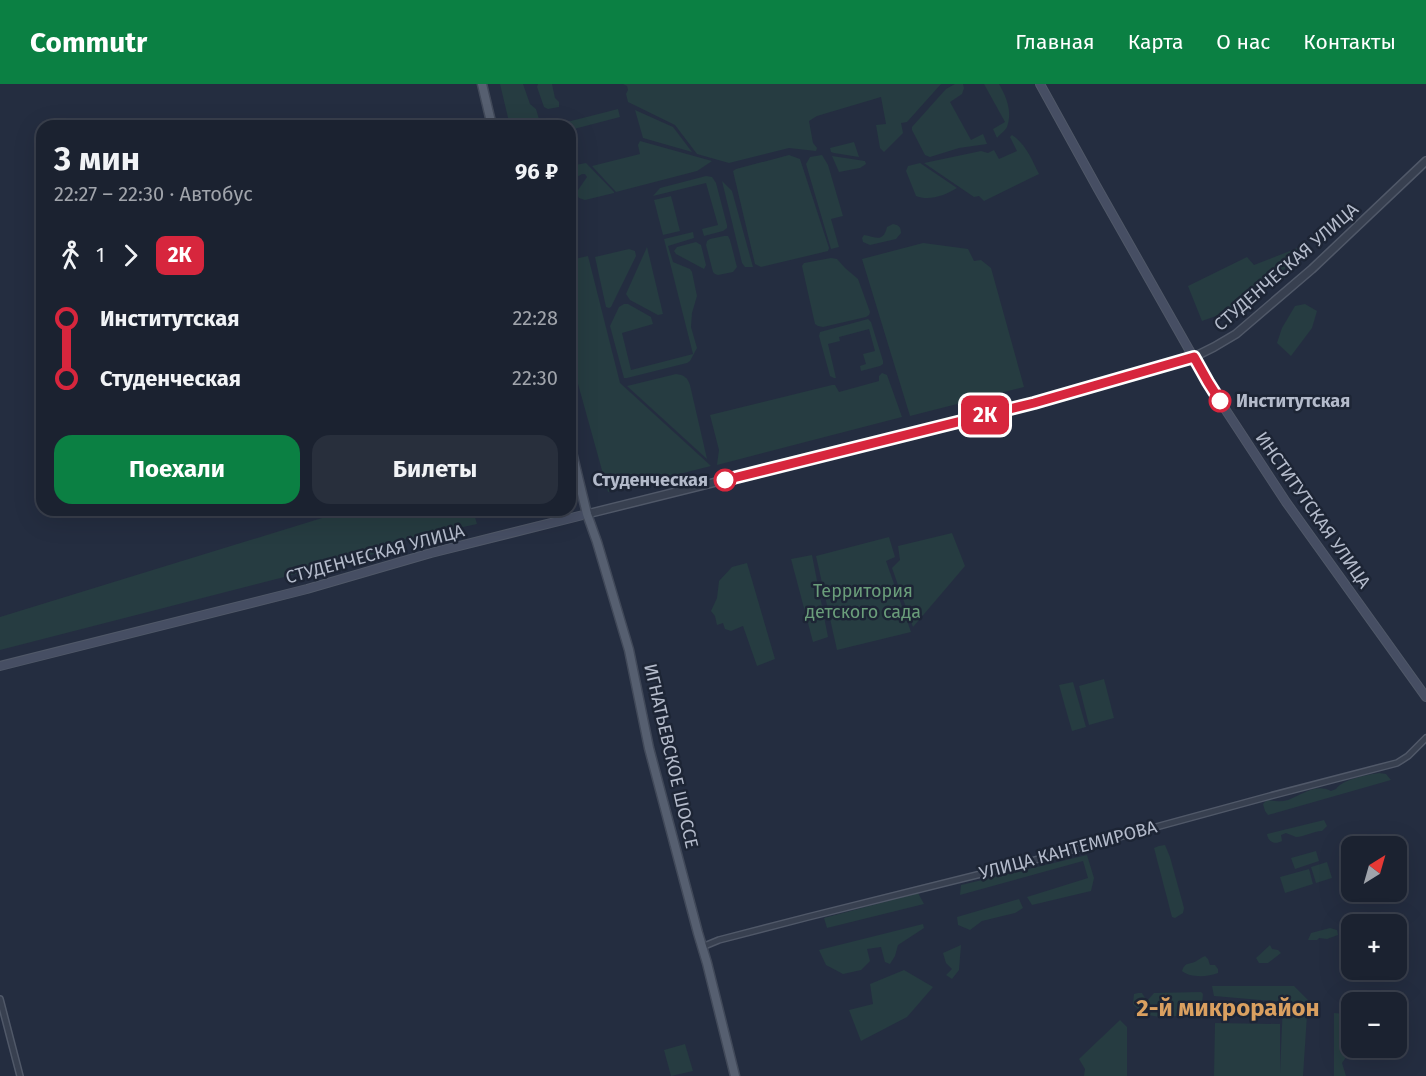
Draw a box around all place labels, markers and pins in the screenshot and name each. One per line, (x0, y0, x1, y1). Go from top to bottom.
marker: Институтская (1209, 390, 1231, 412)
place label: Институтская (1236, 390, 1350, 412)
place label: Студенческая (593, 469, 708, 491)
marker: Студенческая (714, 469, 736, 491)

